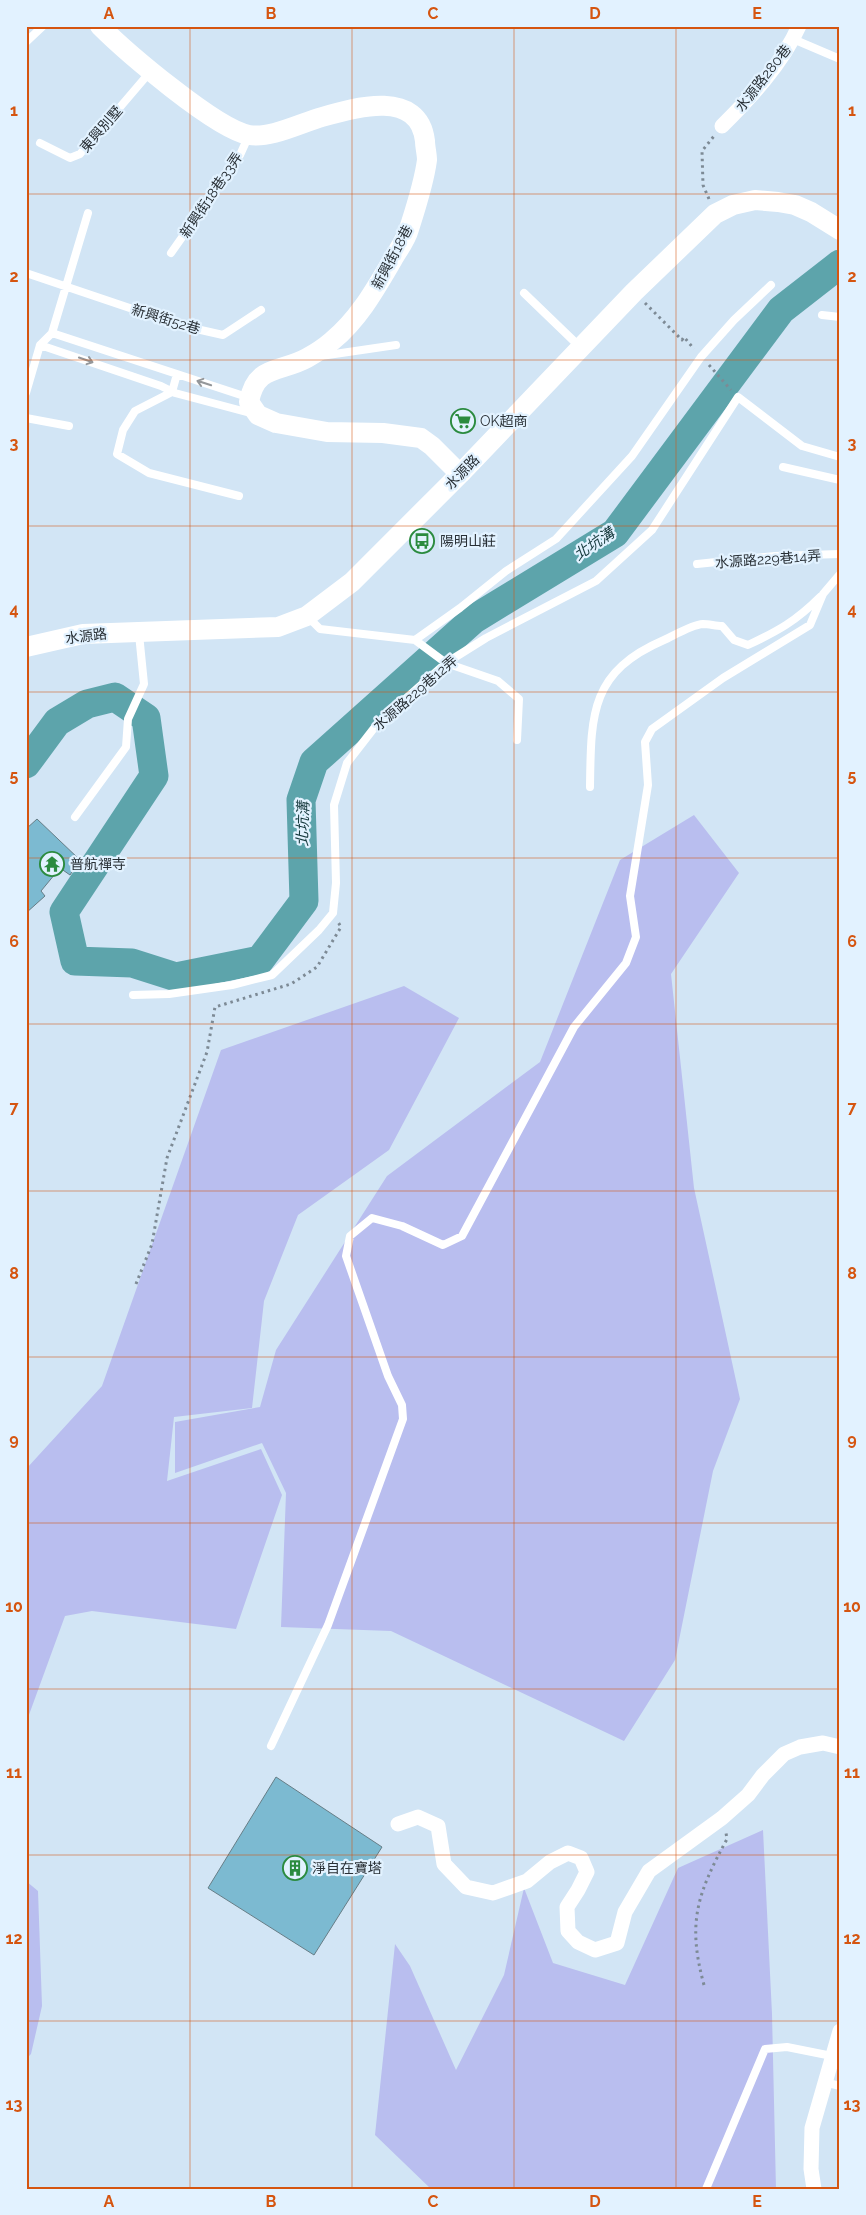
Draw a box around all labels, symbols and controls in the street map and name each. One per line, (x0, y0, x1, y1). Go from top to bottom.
text: A (104, 4, 115, 23)
text: B (266, 4, 277, 23)
text: C (428, 4, 439, 23)
text: D (589, 4, 601, 23)
text: E (752, 4, 762, 23)
street label: 水源路280巷 (732, 41, 794, 115)
text: 1 (10, 101, 18, 120)
text: 1 (848, 101, 856, 120)
street label: 東興別墅 (77, 103, 125, 155)
street label: 新興街18巷33弄 (177, 149, 245, 241)
street label: 新興街18巷 (368, 222, 416, 292)
text: 2 (9, 267, 19, 286)
text: 2 (847, 267, 857, 286)
street label: 新興街52巷 (130, 301, 202, 337)
one-way arrow (77, 356, 93, 365)
one-way arrow (196, 377, 212, 387)
supermarket icon: OK超商 (450, 408, 476, 434)
place label: OK超商 (480, 413, 528, 429)
text: 3 (10, 434, 19, 453)
text: 3 (848, 434, 857, 453)
street label: 水源路 (442, 451, 482, 493)
water label: 北坑溝 (570, 523, 619, 564)
bus stop icon: 陽明山莊 (409, 528, 435, 554)
place label: 陽明山莊 (440, 533, 496, 549)
street label: 水源路229巷14弄 (714, 547, 822, 571)
text: 4 (9, 600, 19, 619)
text: 4 (847, 600, 857, 619)
street label: 水源路 (64, 626, 108, 646)
street label: 水源路229巷12弄 (370, 652, 460, 734)
text: 5 (10, 766, 19, 785)
text: 5 (848, 766, 857, 785)
water label: 北坑溝 (294, 799, 312, 847)
temple icon: 普航禪寺 (39, 851, 65, 877)
place label: 普航禪寺 (70, 856, 126, 872)
text: 6 (9, 932, 19, 951)
text: 6 (847, 932, 857, 951)
text: 7 (10, 1098, 19, 1117)
text: 7 (848, 1098, 857, 1117)
text: 8 (9, 1264, 19, 1283)
text: 8 (847, 1264, 857, 1283)
text: 9 (9, 1430, 19, 1449)
text: 9 (847, 1430, 857, 1449)
text: 10 (5, 1597, 23, 1616)
text: 10 (843, 1597, 861, 1616)
text: 11 (6, 1763, 22, 1782)
text: 11 (844, 1763, 860, 1782)
building icon: 淨自在寶塔 (282, 1855, 308, 1881)
place label: 淨自在寶塔 (312, 1860, 382, 1876)
text: 12 (6, 1929, 22, 1948)
text: 12 (844, 1929, 860, 1948)
text: 13 (6, 2095, 22, 2114)
text: 13 (844, 2095, 860, 2114)
text: A (104, 2192, 115, 2211)
text: B (266, 2192, 277, 2211)
text: C (428, 2192, 439, 2211)
text: D (589, 2192, 601, 2211)
text: E (752, 2192, 762, 2211)

